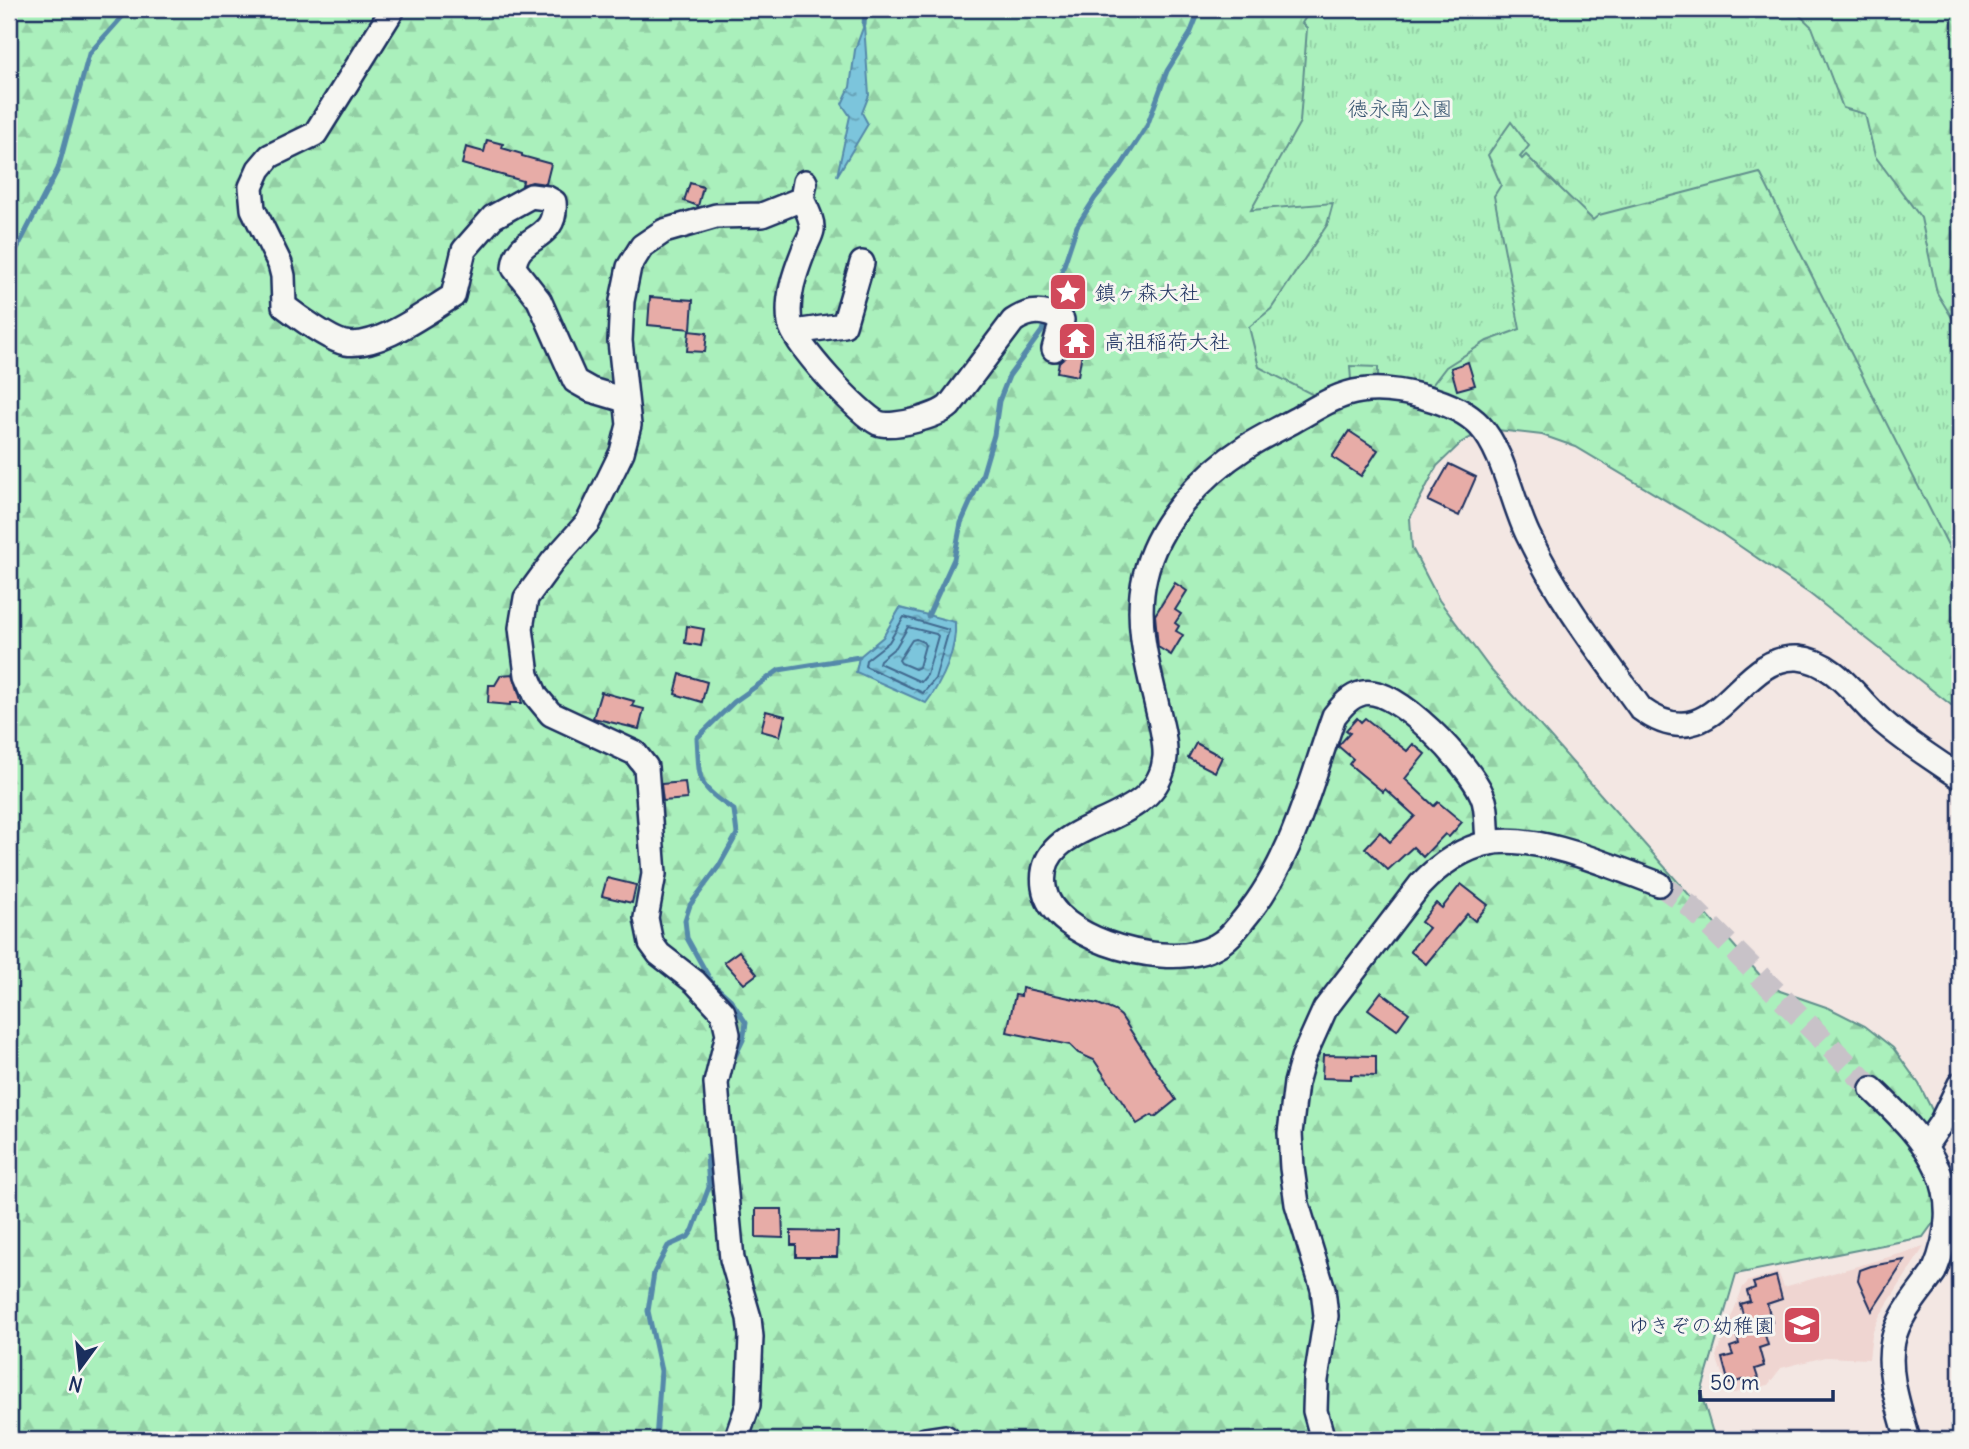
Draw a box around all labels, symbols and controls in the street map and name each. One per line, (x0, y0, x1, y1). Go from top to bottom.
park label: 徳永南公園 (1348, 95, 1453, 122)
place icon: 鎮ヶ森大社 (1047, 271, 1089, 313)
place label: 鎮ヶ森大社 (1095, 279, 1200, 306)
temple icon: 高祖稲荷大社 (1056, 320, 1098, 362)
place label: 高祖稲荷大社 (1104, 328, 1230, 355)
school or university icon: ゆきぞの幼稚園 (1781, 1304, 1823, 1346)
place label: ゆきぞの幼稚園 (1628, 1312, 1775, 1339)
north arrow (46, 1334, 116, 1404)
scale bar (1700, 1358, 1832, 1402)
text: 50 m (1710, 1369, 1759, 1396)
text: N (66, 1371, 85, 1398)

